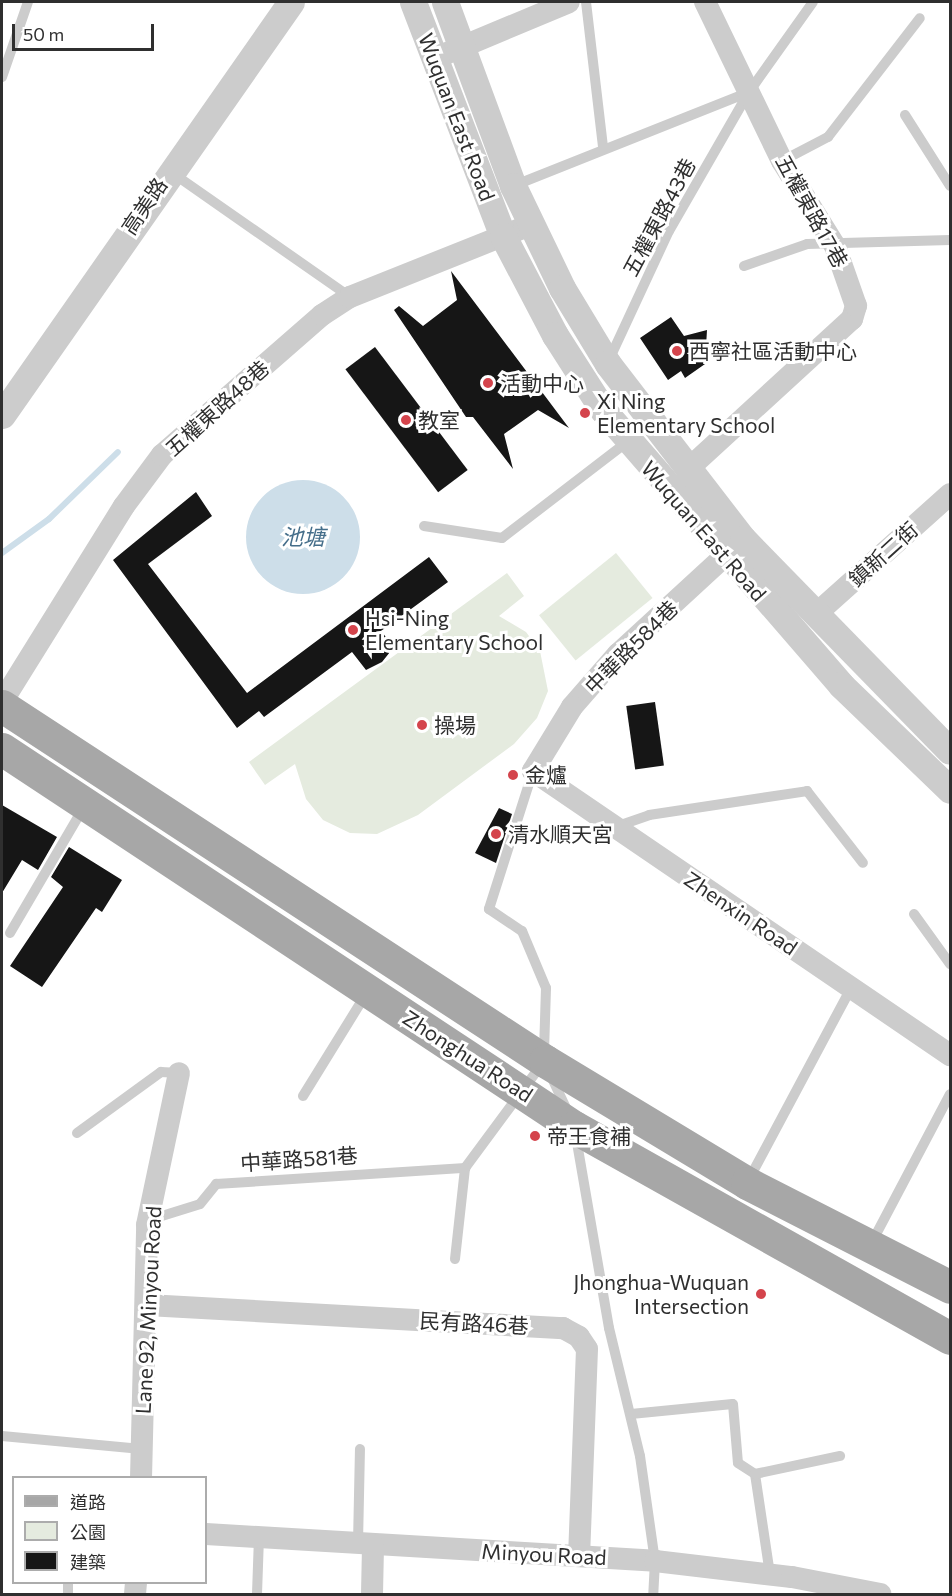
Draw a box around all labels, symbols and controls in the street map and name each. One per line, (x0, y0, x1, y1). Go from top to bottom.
scale bar (15, 12, 158, 50)
text: 50 m (23, 23, 64, 45)
street label: Wuquan East Road (413, 30, 501, 204)
street label: 五權東路17巷 (771, 150, 853, 272)
street label: 五權東路43巷 (617, 154, 701, 280)
street label: 高美路 (116, 173, 172, 239)
place label: 西寧社區活動中心 (689, 338, 857, 364)
marker: 西寧社區活動中心 (670, 344, 684, 358)
street label: 五權東路48巷 (160, 355, 274, 461)
place label: 活動中心 (500, 370, 584, 396)
marker: 活動中心 (481, 376, 495, 390)
place label: Xi Ning Elementary School (597, 388, 775, 438)
marker: Xi Ning Elementary School (578, 406, 592, 420)
place label: 教室 (418, 407, 460, 433)
marker: 教室 (399, 413, 413, 427)
street label: Wuquan East Road (636, 456, 772, 606)
street label: 鎮新二街 (843, 517, 923, 591)
water label: 池塘 (281, 524, 325, 550)
street label: 中華路584巷 (579, 595, 683, 699)
place label: Hsi-Ning Elementary School (365, 605, 543, 655)
marker: Hsi-Ning Elementary School (346, 623, 360, 637)
place label: 操場 (434, 712, 476, 738)
marker: 操場 (415, 718, 429, 732)
place label: 金爐 (525, 762, 567, 788)
marker: 金爐 (506, 768, 520, 782)
place label: 清水順天宮 (508, 821, 613, 847)
marker: 清水順天宮 (489, 827, 503, 841)
street label: Zhenxin Road (680, 866, 802, 960)
street label: Zhonghua Road (398, 1005, 538, 1107)
place label: 帝王食補 (547, 1123, 631, 1149)
marker: 帝王食補 (528, 1129, 542, 1143)
street label: 中華路581巷 (239, 1142, 359, 1176)
street label: Lane 92, Minyou Road (130, 1205, 166, 1415)
place label: Jhonghua-Wuquan Intersection (573, 1269, 749, 1319)
marker: Jhonghua-Wuquan Intersection (754, 1287, 768, 1301)
street label: 民有路46巷 (419, 1308, 529, 1338)
legend (12, 1476, 207, 1584)
text: 道路 (70, 1491, 106, 1513)
text: 公園 (70, 1521, 106, 1543)
street label: Minyou Road (481, 1538, 607, 1570)
text: 建築 (70, 1551, 106, 1573)

